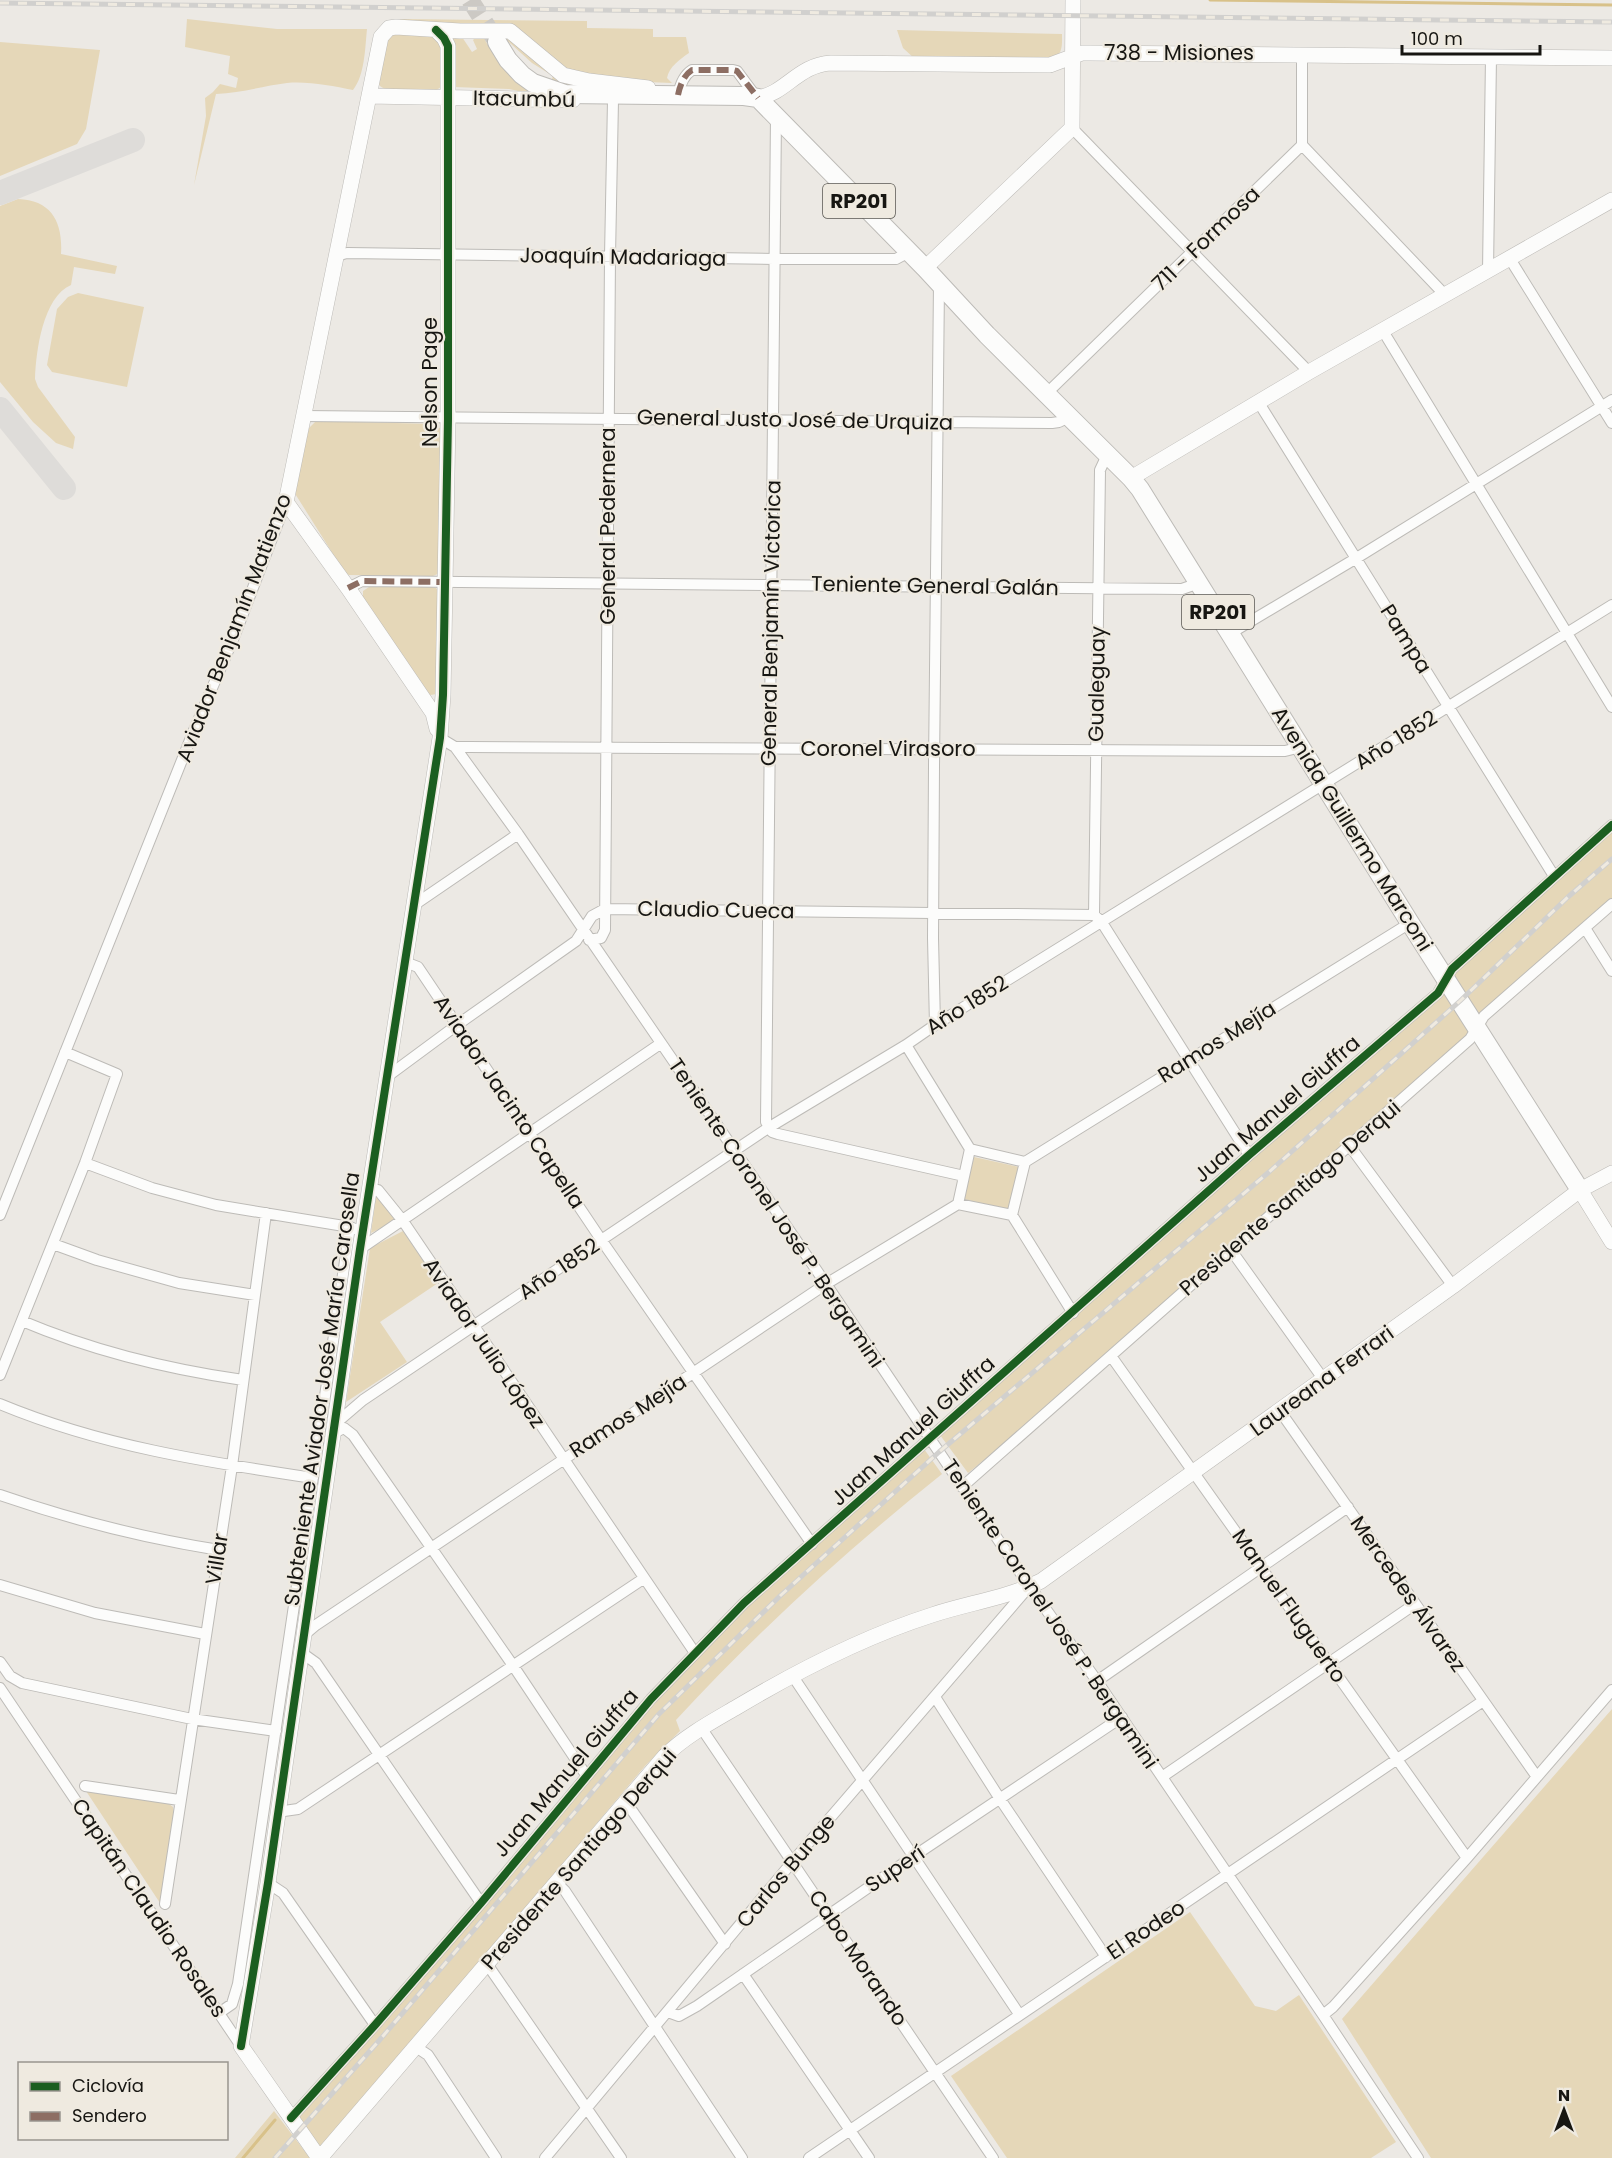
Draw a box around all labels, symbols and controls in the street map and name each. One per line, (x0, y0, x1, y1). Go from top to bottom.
scale bar (1402, 18, 1540, 56)
text: 100 m (1411, 26, 1463, 51)
street label: 738 - Misiones (1104, 38, 1254, 67)
street label: Itacumbú (473, 83, 575, 114)
street label: 711 - Formosa (1145, 180, 1266, 298)
road number: RP201 (823, 184, 895, 218)
street label: Joaquín Madariaga (519, 240, 727, 273)
street label: Nelson Page (415, 317, 444, 447)
street label: General Justo José de Urquiza (637, 402, 953, 437)
street label: General Pedernera (593, 427, 622, 625)
street label: General Benjamín Victorica (754, 480, 787, 766)
street label: Aviador Benjamín Matienzo (169, 489, 298, 766)
street label: Teniente General Galán (811, 569, 1059, 602)
road number: RP201 (1182, 595, 1254, 629)
street label: Pampa (1374, 599, 1439, 679)
street label: Gualeguay (1081, 626, 1112, 742)
street label: Avenida Guillermo Marconi (1265, 701, 1440, 957)
street label: Año 1852 (1349, 703, 1442, 776)
street label: Coronel Virasoro (800, 734, 976, 763)
street label: Claudio Cueca (637, 894, 795, 925)
street label: Año 1852 (920, 968, 1013, 1041)
street label: Aviador Jacinto Capella (427, 989, 592, 1214)
street label: Ramos Mejía (1152, 994, 1281, 1089)
street label: Juan Manuel Giuffra (1187, 1028, 1366, 1189)
street label: Teniente Coronel José P. Bergamini (662, 1052, 891, 1373)
street label: Presidente Santiago Derqui (1173, 1093, 1407, 1302)
street label: Subteniente Aviador José María Carosella (277, 1170, 366, 1608)
street label: Año 1852 (513, 1231, 605, 1306)
street label: Aviador Julio López (417, 1252, 552, 1434)
street label: Laureana Ferrari (1244, 1318, 1400, 1443)
street label: Juan Manuel Giuffra (824, 1349, 1001, 1512)
street label: Ramos Mejía (564, 1367, 692, 1464)
street label: Teniente Coronel José P. Bergamini (936, 1453, 1165, 1774)
street label: Mercedes Álvarez (1344, 1510, 1473, 1677)
street label: Manuel Fluguerto (1225, 1523, 1353, 1688)
street label: Villar (198, 1531, 235, 1587)
street label: Juan Manuel Giuffra (487, 1682, 645, 1863)
street label: Presidente Santiago Derqui (474, 1742, 683, 1976)
street label: Capitán Claudio Rosales (65, 1792, 234, 2023)
street label: Carlos Bunge (729, 1808, 842, 1934)
street label: Superí (859, 1838, 930, 1899)
street label: Cabo Morando (802, 1884, 915, 2031)
street label: El Rodeo (1101, 1893, 1190, 1966)
legend (18, 2062, 228, 2140)
text: Ciclovía (72, 2073, 144, 2098)
north arrow (1534, 2080, 1594, 2140)
text: N (1558, 2084, 1570, 2107)
text: Sendero (72, 2103, 147, 2128)

